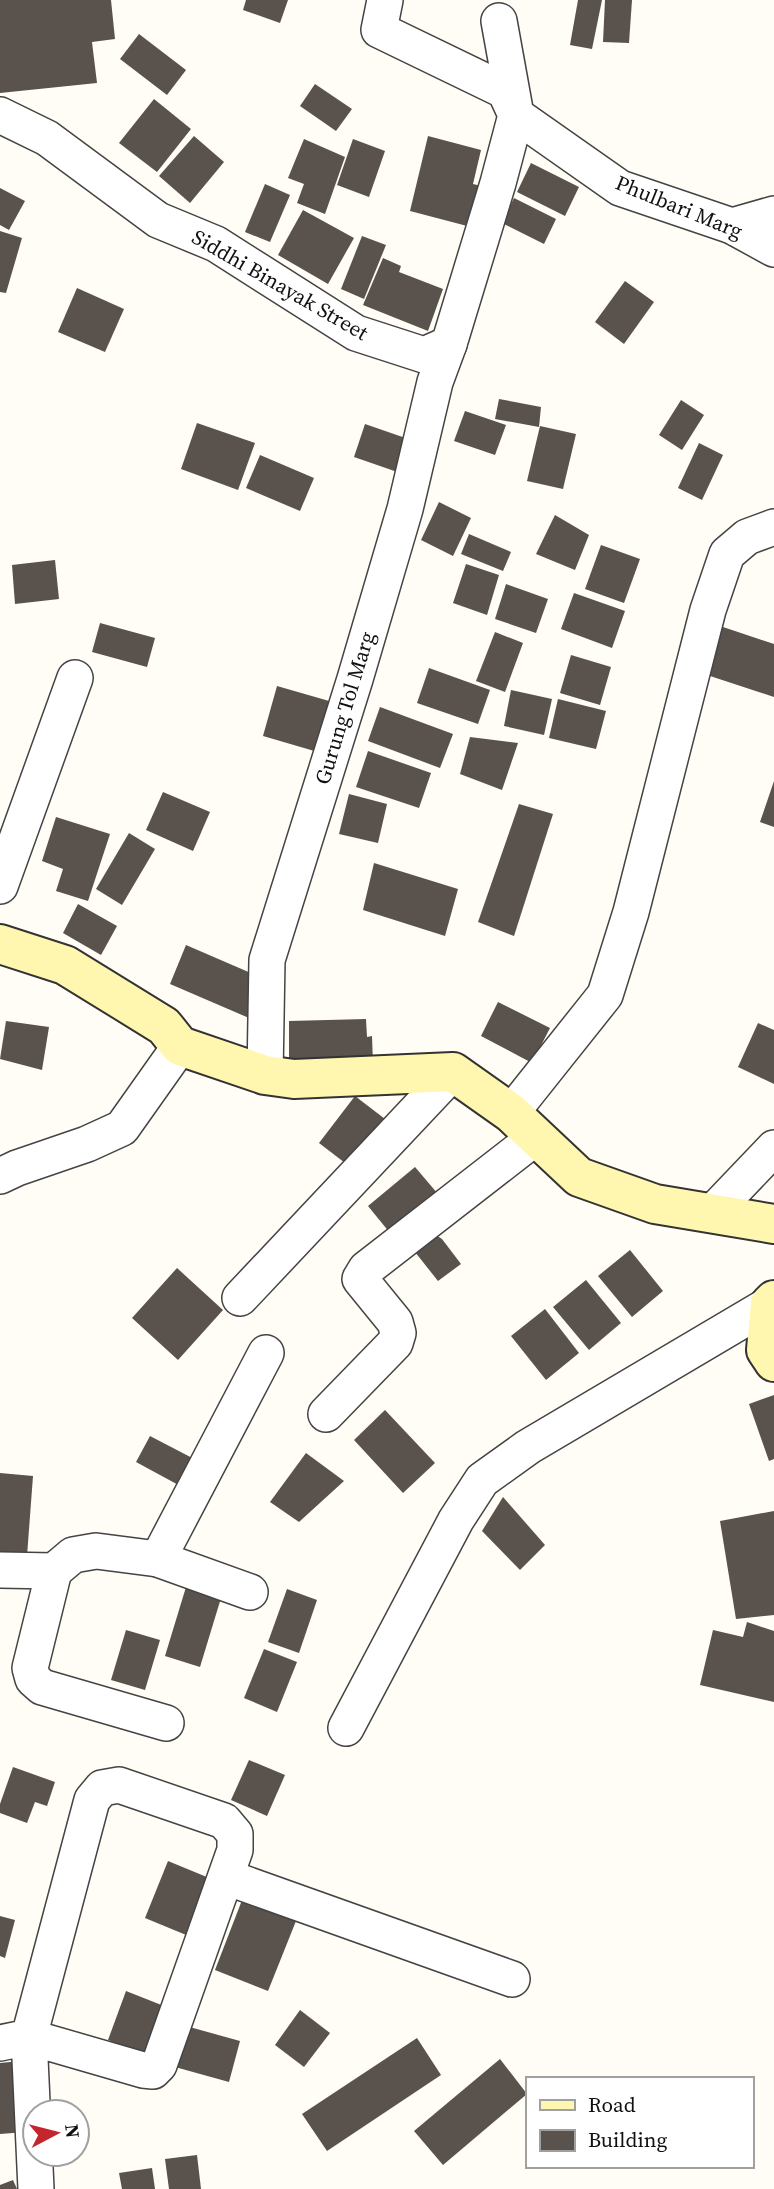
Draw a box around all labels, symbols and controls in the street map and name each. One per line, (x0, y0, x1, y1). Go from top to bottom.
street label: Phulbari Marg (611, 168, 747, 245)
street label: Siddhi Binayak Street (187, 222, 374, 347)
street label: Gurung Tol Marg (308, 628, 382, 788)
legend (526, 2077, 753, 2168)
text: Road (588, 2090, 636, 2119)
north arrow (21, 2098, 91, 2168)
text: N (59, 2122, 87, 2140)
text: Building (588, 2125, 667, 2154)

